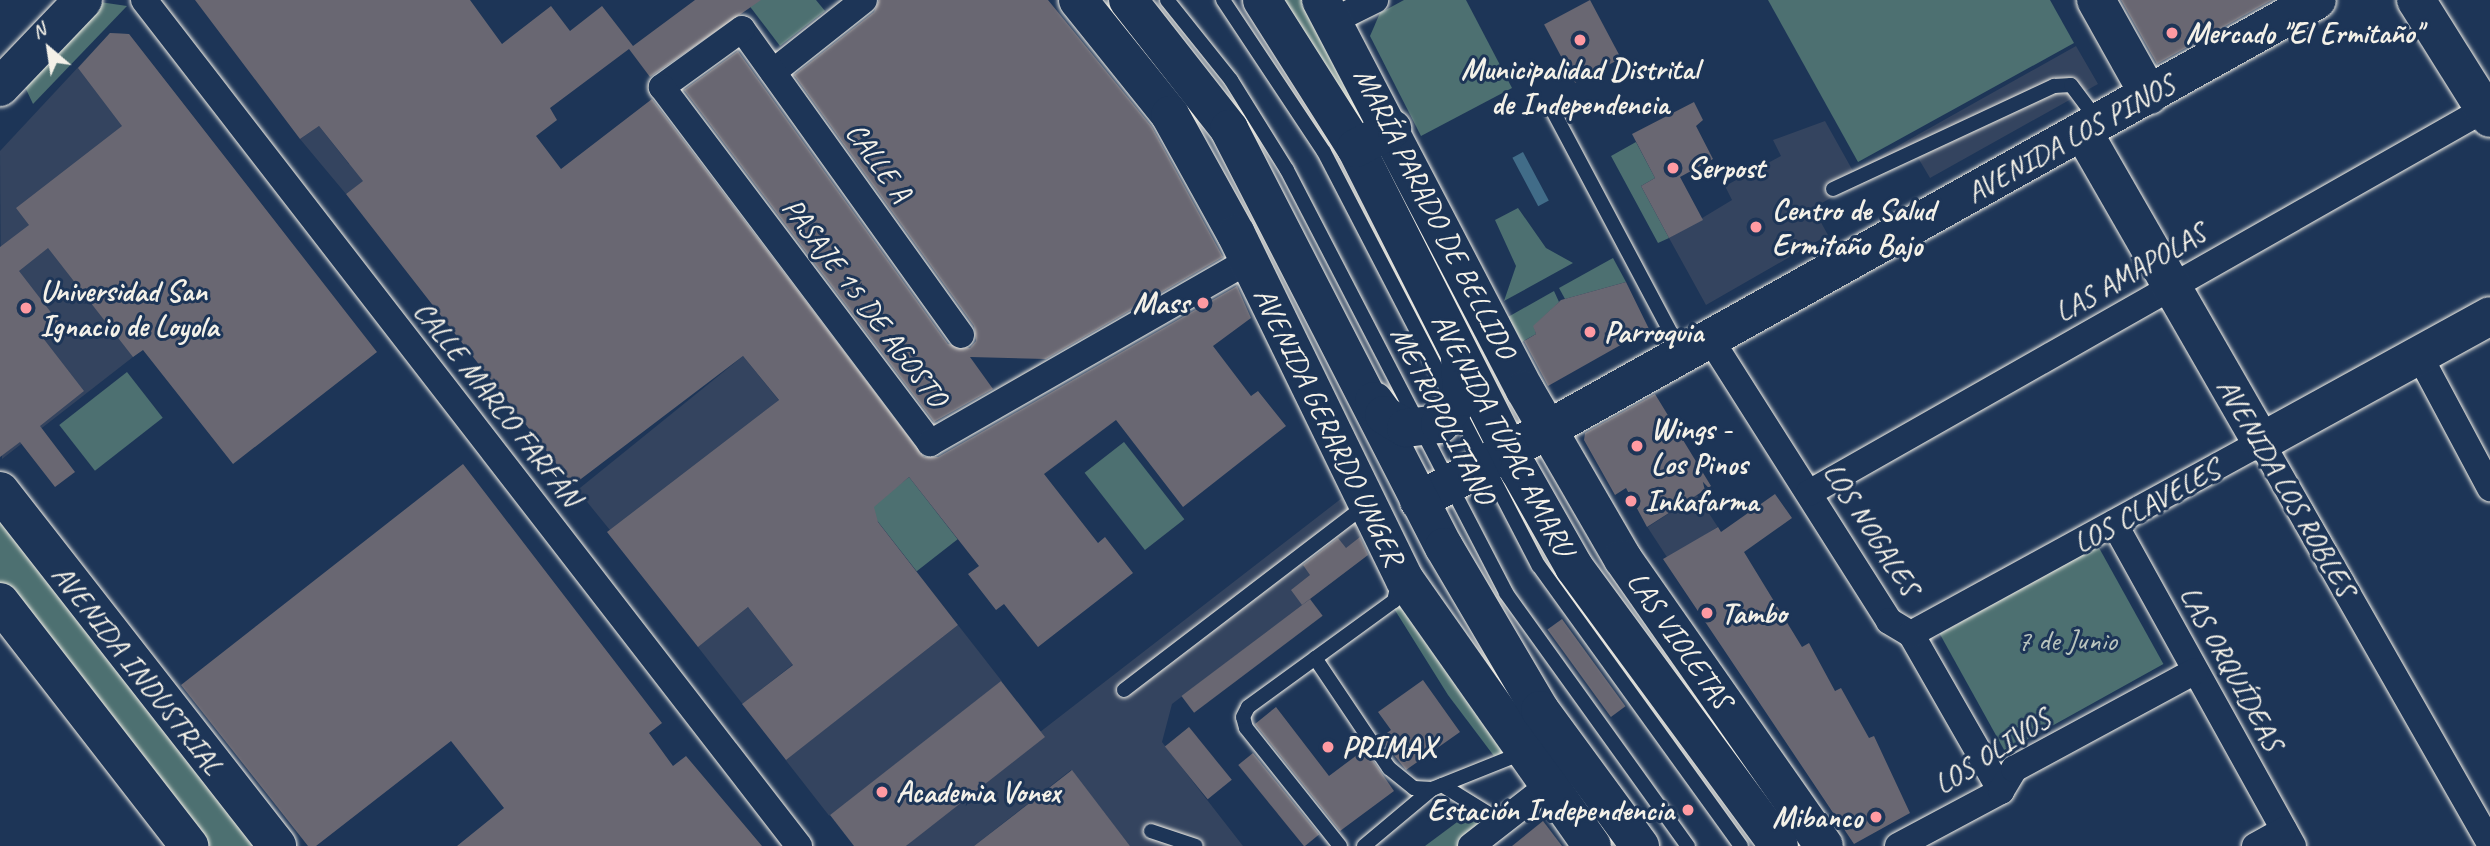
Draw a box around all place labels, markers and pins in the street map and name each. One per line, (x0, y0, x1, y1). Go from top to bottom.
place label: Mercado "El Ermitaño" (2186, 15, 2422, 51)
marker: Mercado "El Ermitaño" (2164, 25, 2180, 41)
marker: Municipalidad Distrital de Independencia (1572, 32, 1588, 48)
place label: Municipalidad Distrital de Independencia (1461, 51, 1699, 122)
place label: Serpost (1687, 150, 1765, 186)
marker: Serpost (1665, 160, 1681, 176)
place label: Centro de Salud Ermitaño Bajo (1772, 192, 1935, 262)
marker: Centro de Salud Ermitaño Bajo (1746, 217, 1766, 237)
place label: Universidad San Ignacio de Loyola (40, 273, 217, 344)
place label: Mass (1133, 285, 1189, 321)
marker: Mass (1195, 295, 1211, 311)
marker: Universidad San Ignacio de Loyola (18, 300, 34, 316)
place label: Parroquia (1604, 314, 1703, 350)
marker: Parroquia (1582, 324, 1598, 340)
place label: Wings - Los Pinos (1651, 411, 1748, 481)
marker: Wings - Los Pinos (1629, 438, 1645, 454)
place label: Inkafarma (1645, 483, 1758, 519)
marker: Inkafarma (1623, 493, 1639, 509)
place label: Tambo (1721, 595, 1787, 631)
marker: Tambo (1699, 605, 1715, 621)
place label: PRIMAX (1342, 729, 1436, 765)
marker: PRIMAX (1320, 739, 1336, 755)
place label: Academia Vonex (896, 774, 1060, 810)
marker: Academia Vonex (874, 784, 890, 800)
place label: Estación Independencia (1427, 792, 1674, 828)
place label: Mibanco (1772, 799, 1862, 835)
marker: Estación Independencia (1680, 802, 1696, 818)
marker: Mibanco (1868, 809, 1884, 825)

